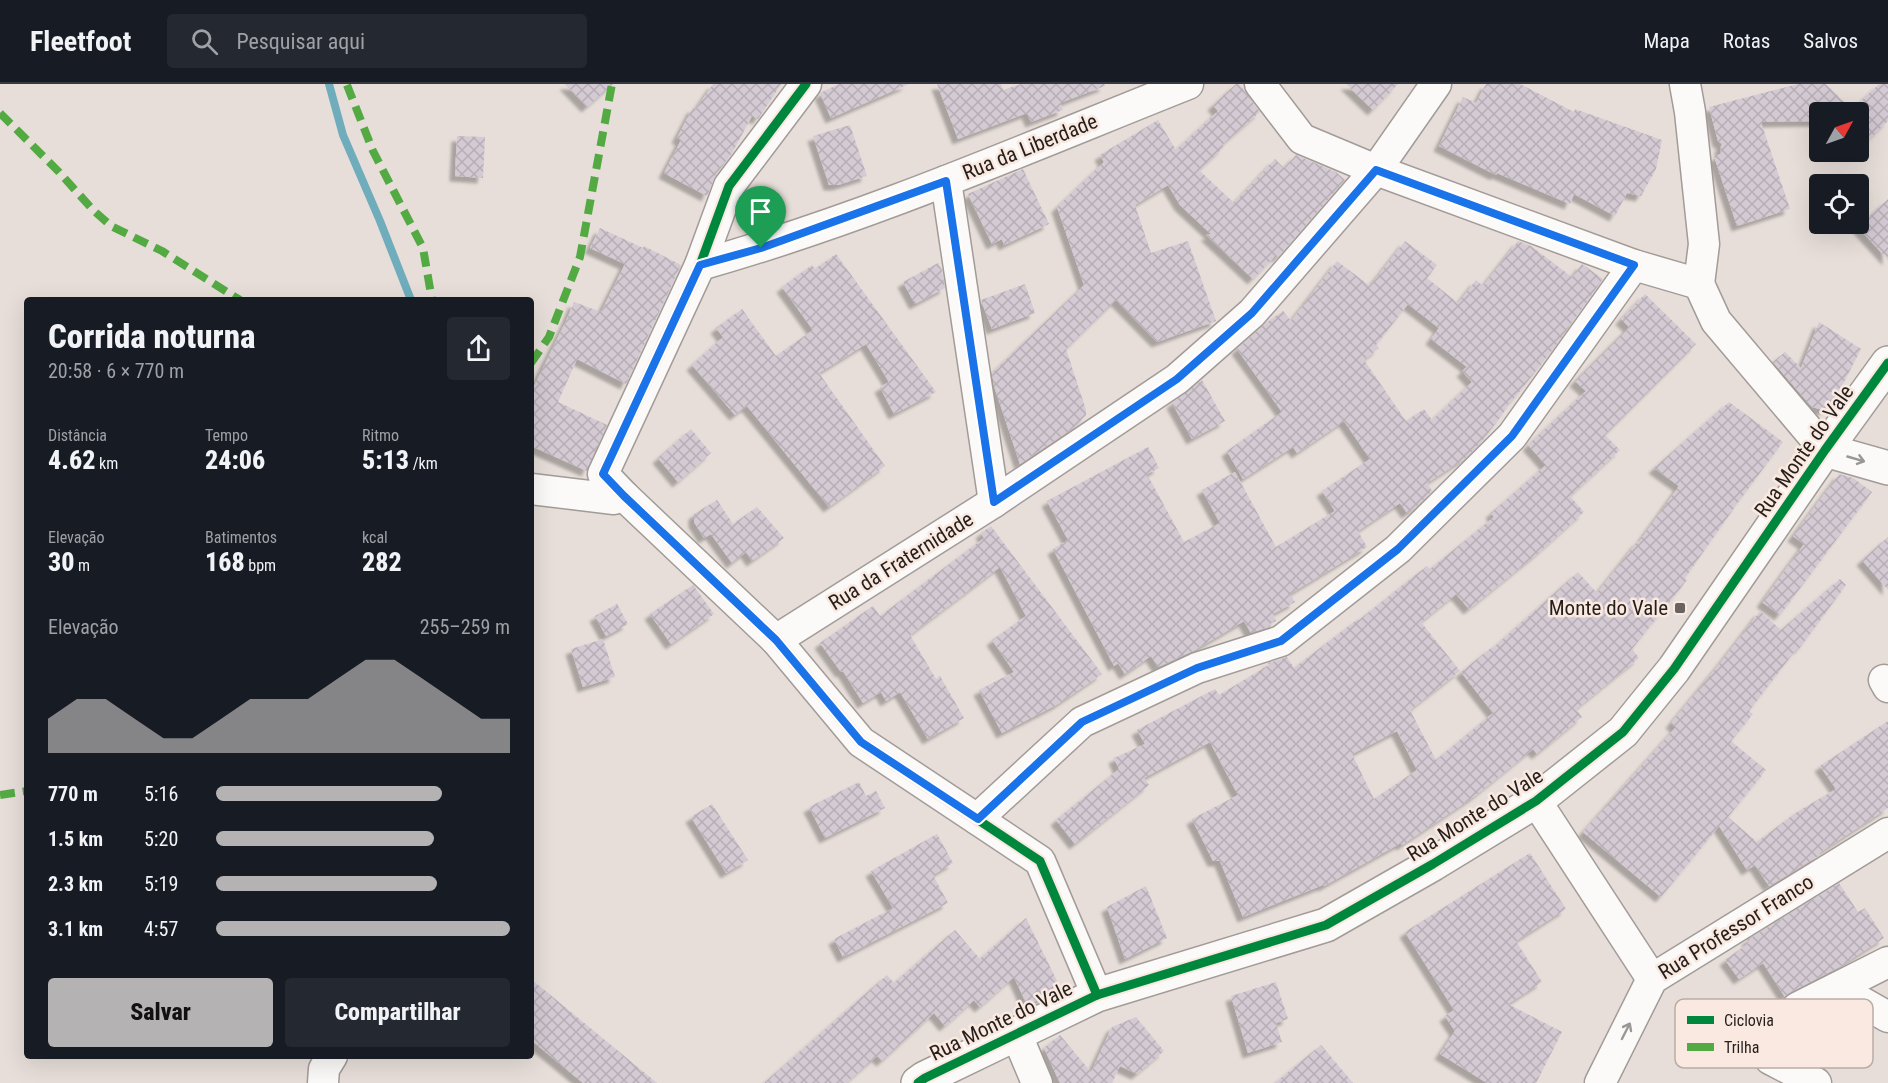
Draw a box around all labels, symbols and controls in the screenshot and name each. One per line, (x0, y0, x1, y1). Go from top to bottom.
search box (167, 14, 587, 68)
text: Fleetfoot (30, 25, 131, 58)
icon: search (188, 25, 221, 58)
text: Pesquisar aqui (236, 29, 365, 54)
text: Mapa (1643, 29, 1690, 53)
text: Rotas (1723, 29, 1770, 53)
text: Salvos (1803, 29, 1858, 53)
north arrow (1809, 102, 1869, 162)
map controls (1809, 102, 1869, 234)
street label: Rua da Liberdade (959, 109, 1101, 185)
button: locate (1809, 174, 1869, 234)
pin (735, 186, 786, 248)
icon: arrive (744, 195, 777, 228)
text: Corrida noturna (48, 317, 256, 356)
button: share (447, 317, 510, 380)
text: 20:58 · 6 × 770 m (48, 359, 184, 383)
street label: Rua Monte do Vale (1750, 380, 1858, 522)
text: Distância (48, 426, 107, 445)
text: Tempo (205, 426, 248, 445)
text: Ritmo (362, 426, 399, 445)
text: 4.62 (48, 445, 95, 475)
text: 24:06 (205, 445, 265, 475)
text: 5:13 (362, 445, 409, 475)
text: km (95, 454, 118, 473)
text: /km (409, 454, 438, 473)
one-way arrow (1846, 454, 1865, 465)
street label: Rua da Fraternidade (824, 507, 978, 615)
text: Elevação (48, 528, 105, 547)
text: Batimentos (205, 528, 277, 547)
text: kcal (362, 528, 388, 547)
text: 30 (48, 547, 74, 577)
text: 168 (205, 547, 245, 577)
text: 282 (362, 547, 402, 577)
text: m (74, 556, 90, 575)
text: bpm (245, 556, 276, 575)
place label: Monte do Vale (1549, 596, 1668, 620)
marker: Monte do Vale (1673, 601, 1687, 615)
text: Elevação (48, 615, 119, 639)
text: 255–259 m (420, 615, 510, 639)
street label: Rua Monte do Vale (1403, 764, 1547, 866)
text: 770 m (48, 782, 98, 806)
text: 5:16 (144, 782, 178, 806)
text: 1.5 km (48, 827, 103, 851)
text: 5:20 (144, 827, 178, 851)
street label: Rua Professor Franco (1654, 870, 1818, 984)
text: 2.3 km (48, 872, 103, 896)
text: 5:19 (144, 872, 178, 896)
text: 3.1 km (48, 917, 103, 941)
text: 4:57 (144, 917, 178, 941)
street label: Rua Monte do Vale (926, 976, 1076, 1066)
button: Salvar (48, 978, 273, 1047)
button: Compartilhar (285, 978, 510, 1047)
legend (1675, 999, 1873, 1068)
text: Ciclovia (1724, 1011, 1774, 1030)
one-way arrow (1621, 1022, 1633, 1040)
text: Trilha (1724, 1038, 1759, 1057)

